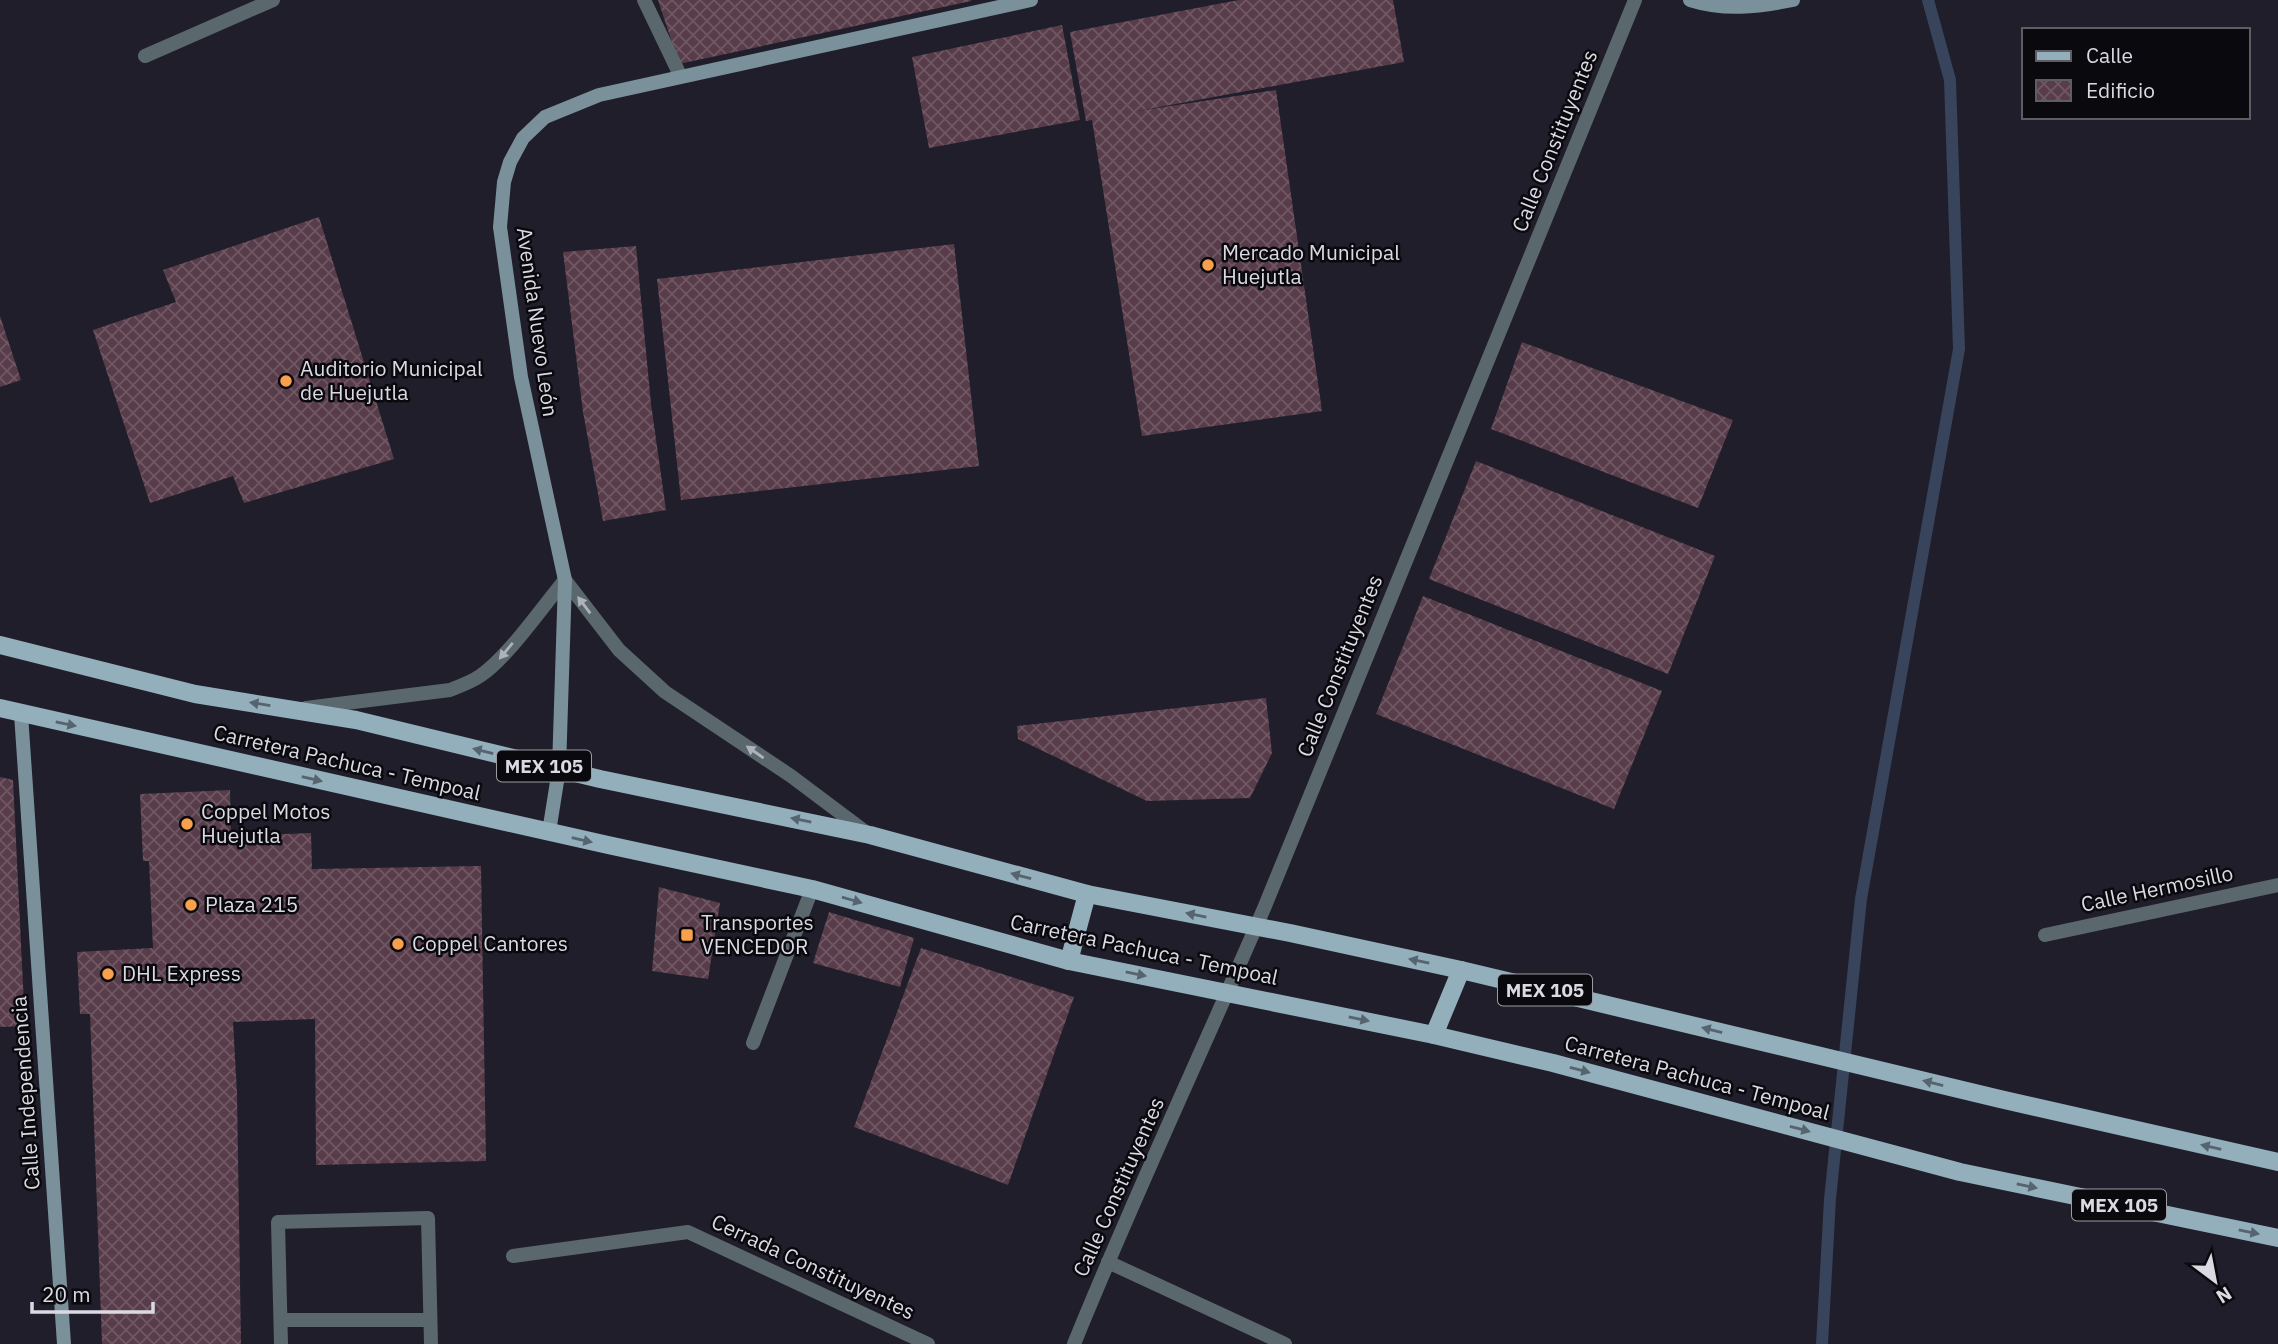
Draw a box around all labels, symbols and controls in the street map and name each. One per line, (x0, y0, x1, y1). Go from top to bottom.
legend (2022, 28, 2250, 119)
text: Calle (2086, 41, 2133, 69)
street label: Calle Constituyentes (1505, 46, 1603, 236)
text: Edificio (2086, 76, 2155, 104)
street label: Avenida Nuevo León (511, 225, 565, 418)
place label: Mercado Municipal Huejutla (1222, 238, 1400, 290)
marker: Mercado Municipal Huejutla (1200, 257, 1216, 273)
place label: Auditorio Municipal de Huejutla (300, 354, 483, 406)
marker: Auditorio Municipal de Huejutla (278, 373, 294, 389)
street label: Calle Constituyentes (1290, 571, 1388, 761)
one-way arrow (577, 596, 591, 615)
one-way arrow (498, 642, 514, 660)
one-way arrow (249, 698, 271, 709)
one-way arrow (55, 718, 77, 729)
street label: Carretera Pachuca - Tempoal (211, 718, 484, 806)
one-way arrow (472, 745, 494, 756)
one-way arrow (746, 746, 765, 759)
road number: MEX 105 (497, 750, 591, 782)
one-way arrow (301, 774, 323, 785)
place label: Coppel Motos Huejutla (201, 797, 330, 849)
one-way arrow (790, 815, 812, 826)
marker: Coppel Motos Huejutla (179, 816, 195, 832)
one-way arrow (571, 834, 593, 845)
street label: Calle Hermosillo (2078, 858, 2235, 918)
one-way arrow (1010, 871, 1031, 881)
place label: Plaza 215 (205, 890, 298, 918)
one-way arrow (841, 896, 862, 906)
marker: Plaza 215 (183, 897, 199, 913)
street label: Carretera Pachuca - Tempoal (1008, 907, 1281, 991)
place label: Transportes VENCEDOR (701, 908, 814, 960)
one-way arrow (1185, 909, 1207, 920)
marker: Transportes VENCEDOR (679, 927, 695, 943)
place label: Coppel Cantores (412, 929, 568, 957)
marker: Coppel Cantores (390, 936, 406, 952)
one-way arrow (1408, 955, 1430, 966)
place label: DHL Express (122, 959, 241, 987)
marker: DHL Express (100, 966, 116, 982)
one-way arrow (1125, 969, 1147, 980)
road number: MEX 105 (1498, 974, 1592, 1006)
street label: Calle Independencia (4, 995, 46, 1191)
one-way arrow (1348, 1013, 1370, 1024)
one-way arrow (1701, 1024, 1723, 1035)
street label: Carretera Pachuca - Tempoal (1562, 1028, 1833, 1126)
one-way arrow (1570, 1065, 1592, 1076)
one-way arrow (1922, 1077, 1944, 1088)
street label: Calle Constituyentes (1066, 1092, 1170, 1281)
one-way arrow (1789, 1124, 1811, 1135)
one-way arrow (2200, 1141, 2222, 1152)
one-way arrow (2016, 1181, 2038, 1192)
road number: MEX 105 (2072, 1190, 2166, 1220)
street label: Cerrada Constituyentes (707, 1207, 920, 1325)
one-way arrow (2238, 1227, 2260, 1238)
north arrow (2180, 1246, 2250, 1316)
scale bar (32, 1270, 152, 1314)
text: 20 m (42, 1280, 91, 1308)
text: N (2212, 1282, 2236, 1309)

